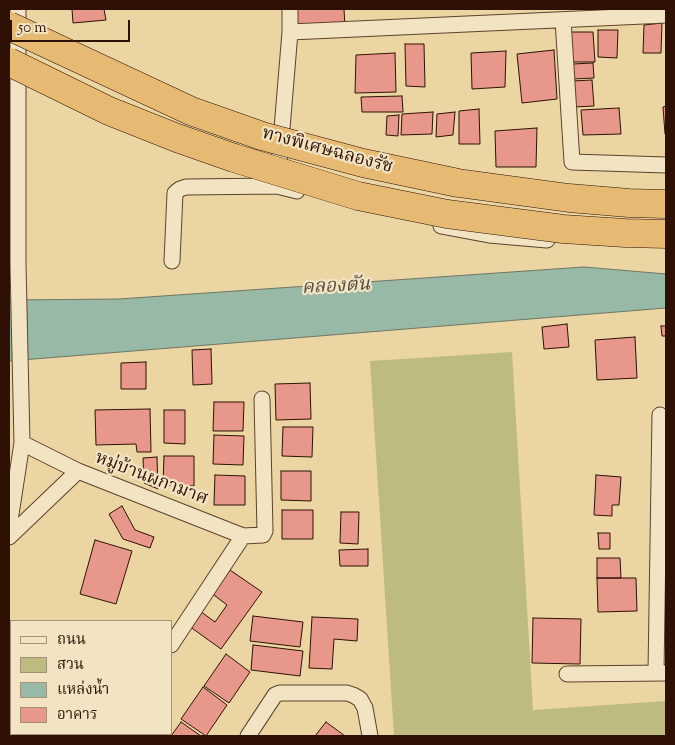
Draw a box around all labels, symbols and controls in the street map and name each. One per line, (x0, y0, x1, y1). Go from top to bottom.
scale bar (12, 10, 132, 42)
text: 50 m (18, 18, 47, 39)
street label: ทางพิเศษฉลองรัช (259, 124, 395, 180)
water label: คลองตัน (301, 275, 371, 301)
street label: หมู่บ้านผกามาศ (92, 449, 210, 511)
legend (10, 620, 172, 735)
text: ถนน (57, 630, 86, 651)
text: สวน (57, 655, 84, 676)
text: แหล่งน้ำ (57, 680, 109, 701)
text: อาคาร (57, 705, 97, 726)

